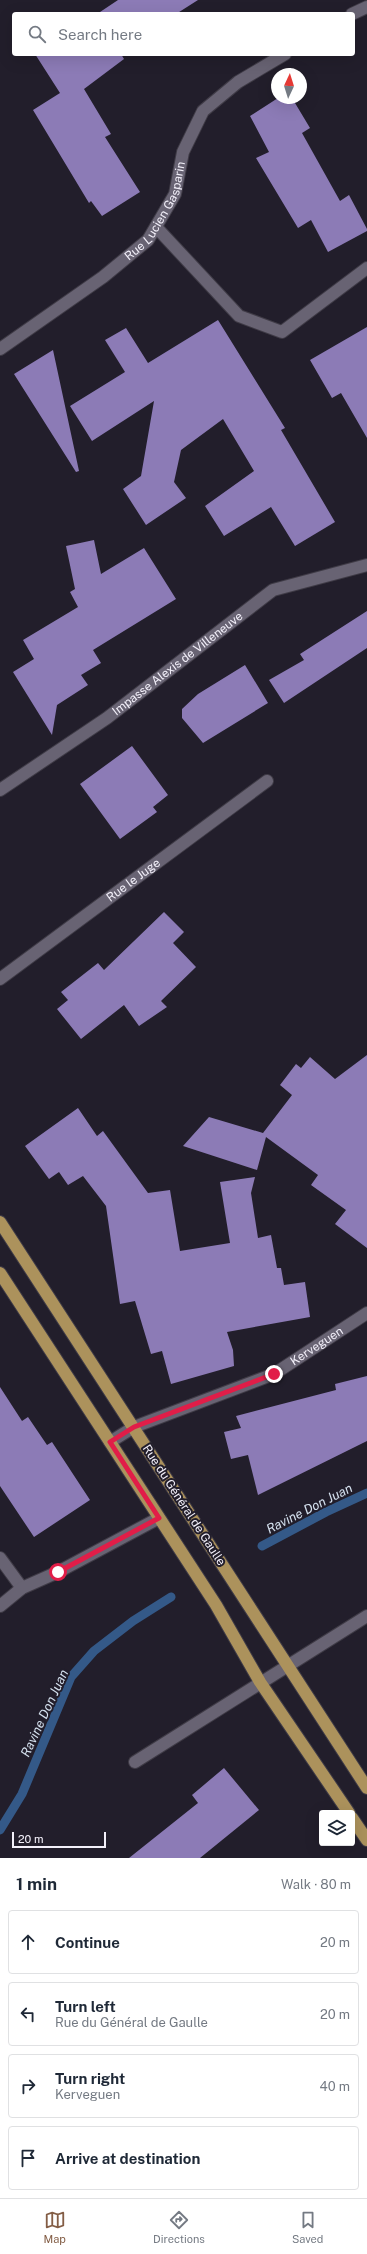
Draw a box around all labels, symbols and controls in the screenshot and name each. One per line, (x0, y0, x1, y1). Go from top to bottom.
search box (12, 12, 355, 56)
icon: search (26, 23, 48, 45)
text: Search here (58, 26, 142, 43)
north arrow (271, 68, 307, 104)
street label: Rue Lucien Gasparin (122, 160, 188, 263)
street label: Impasse Alexis de Villeneuve (110, 609, 246, 718)
street label: Rue le Juge (104, 856, 163, 905)
street label: Kerveguen (288, 1324, 346, 1368)
route end (265, 1365, 283, 1383)
street label: Rue du Général de Gaulle (140, 1442, 228, 1568)
water label: Ravine Don Juan (264, 1480, 355, 1537)
route start (49, 1563, 67, 1581)
water label: Ravine Don Juan (18, 1667, 71, 1759)
map controls (319, 1810, 355, 1846)
button: layers (319, 1810, 355, 1846)
scale bar (12, 1830, 106, 1849)
text: 20 m (18, 1833, 43, 1845)
text: 1 min (16, 1874, 57, 1894)
text: Walk · 80 m (281, 1877, 351, 1892)
icon: ahead (17, 1931, 39, 1953)
text: Continue (55, 1934, 120, 1951)
text: 20 m (320, 1935, 350, 1950)
text: Turn left (55, 1998, 116, 2015)
icon: left (17, 2003, 39, 2025)
text: 20 m (320, 2007, 350, 2022)
text: Rue du Général de Gaulle (55, 2015, 208, 2030)
text: Turn right (55, 2070, 125, 2087)
icon: right (17, 2075, 39, 2097)
text: 40 m (319, 2079, 350, 2094)
text: Kerveguen (55, 2087, 120, 2102)
icon: arrive (17, 2147, 39, 2169)
text: Arrive at destination (55, 2150, 200, 2167)
tab: Map (44, 2209, 66, 2245)
tab: Directions (153, 2209, 205, 2245)
tab: Saved (292, 2209, 323, 2245)

